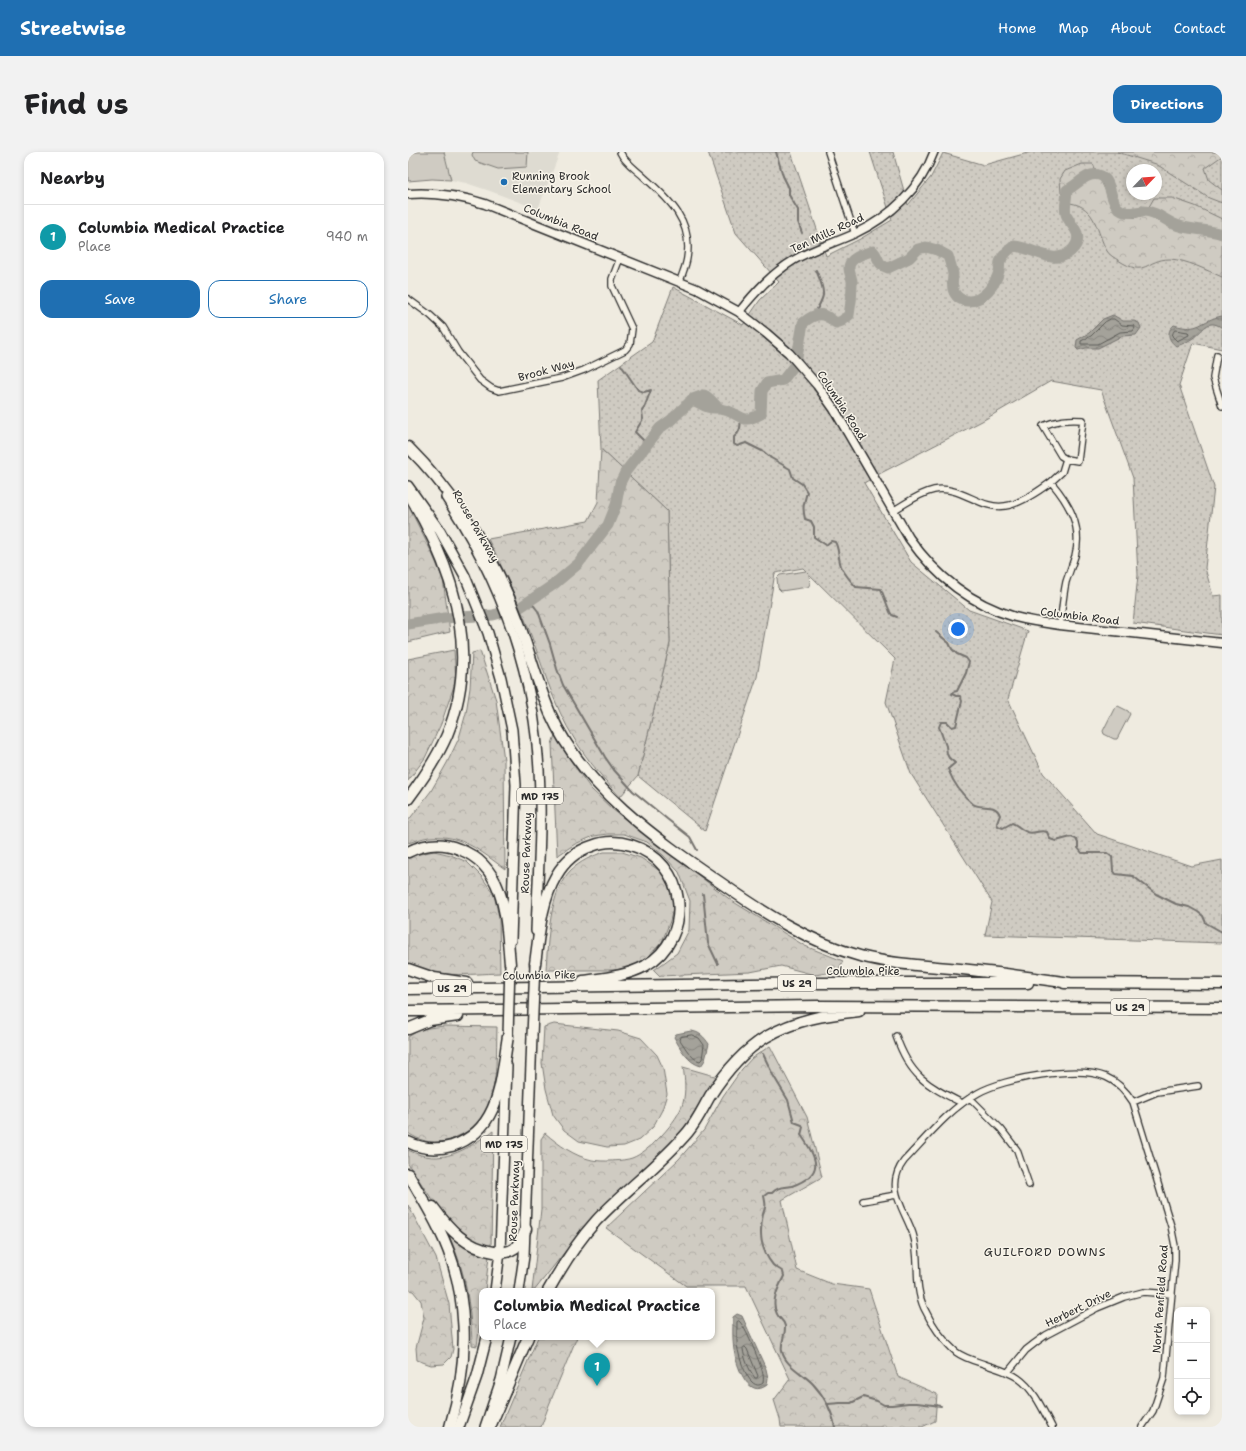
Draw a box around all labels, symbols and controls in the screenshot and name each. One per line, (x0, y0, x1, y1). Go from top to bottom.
text: Streetwise (20, 16, 126, 41)
text: Home (998, 19, 1037, 37)
text: Map (1059, 19, 1089, 37)
text: About (1111, 19, 1152, 37)
text: Contact (1174, 19, 1226, 37)
text: Find us (24, 85, 129, 123)
button: Directions (1113, 85, 1222, 123)
north arrow (1126, 164, 1162, 200)
text: Nearby (40, 167, 105, 189)
place label: Running Brook Elementary School (512, 169, 612, 197)
marker: Running Brook Elementary School (499, 177, 509, 187)
street label: Columbia Road (521, 201, 601, 244)
street label: Ten Mills Road (788, 210, 866, 257)
text: Columbia Medical Practice (78, 218, 285, 238)
text: 1 (50, 228, 56, 245)
text: 940 m (326, 228, 368, 245)
text: Place (78, 238, 111, 255)
button: Save (40, 280, 200, 318)
button: Share (208, 280, 368, 318)
street label: Brook Way (516, 356, 576, 385)
street label: Columbia Road (814, 368, 870, 443)
street label: Rouse Parkway (449, 487, 502, 565)
street label: Columbia Road (1040, 604, 1120, 629)
your location (948, 619, 968, 639)
road number: MD 175 (517, 788, 563, 804)
street label: Rouse Parkway (518, 812, 535, 894)
street label: Columbia Pike (826, 964, 900, 979)
street label: Columbia Pike (502, 967, 576, 984)
road number: US 29 (778, 975, 816, 991)
road number: US 29 (433, 980, 471, 996)
road number: US 29 (1111, 999, 1149, 1015)
road number: MD 175 (481, 1136, 527, 1152)
street label: Rouse Parkway (506, 1160, 523, 1242)
district label: GUILFORD DOWNS (984, 1244, 1106, 1260)
street label: North Penfield Road (1149, 1244, 1172, 1354)
street label: Herbert Drive (1043, 1286, 1114, 1331)
popup (479, 1288, 715, 1340)
text: Columbia Medical Practice (494, 1296, 700, 1316)
map controls (1174, 1307, 1210, 1415)
button: + (1174, 1307, 1210, 1343)
text: Place (494, 1316, 527, 1333)
button: − (1174, 1343, 1210, 1379)
pin: 1 (584, 1353, 610, 1386)
button: locate (1174, 1379, 1210, 1415)

